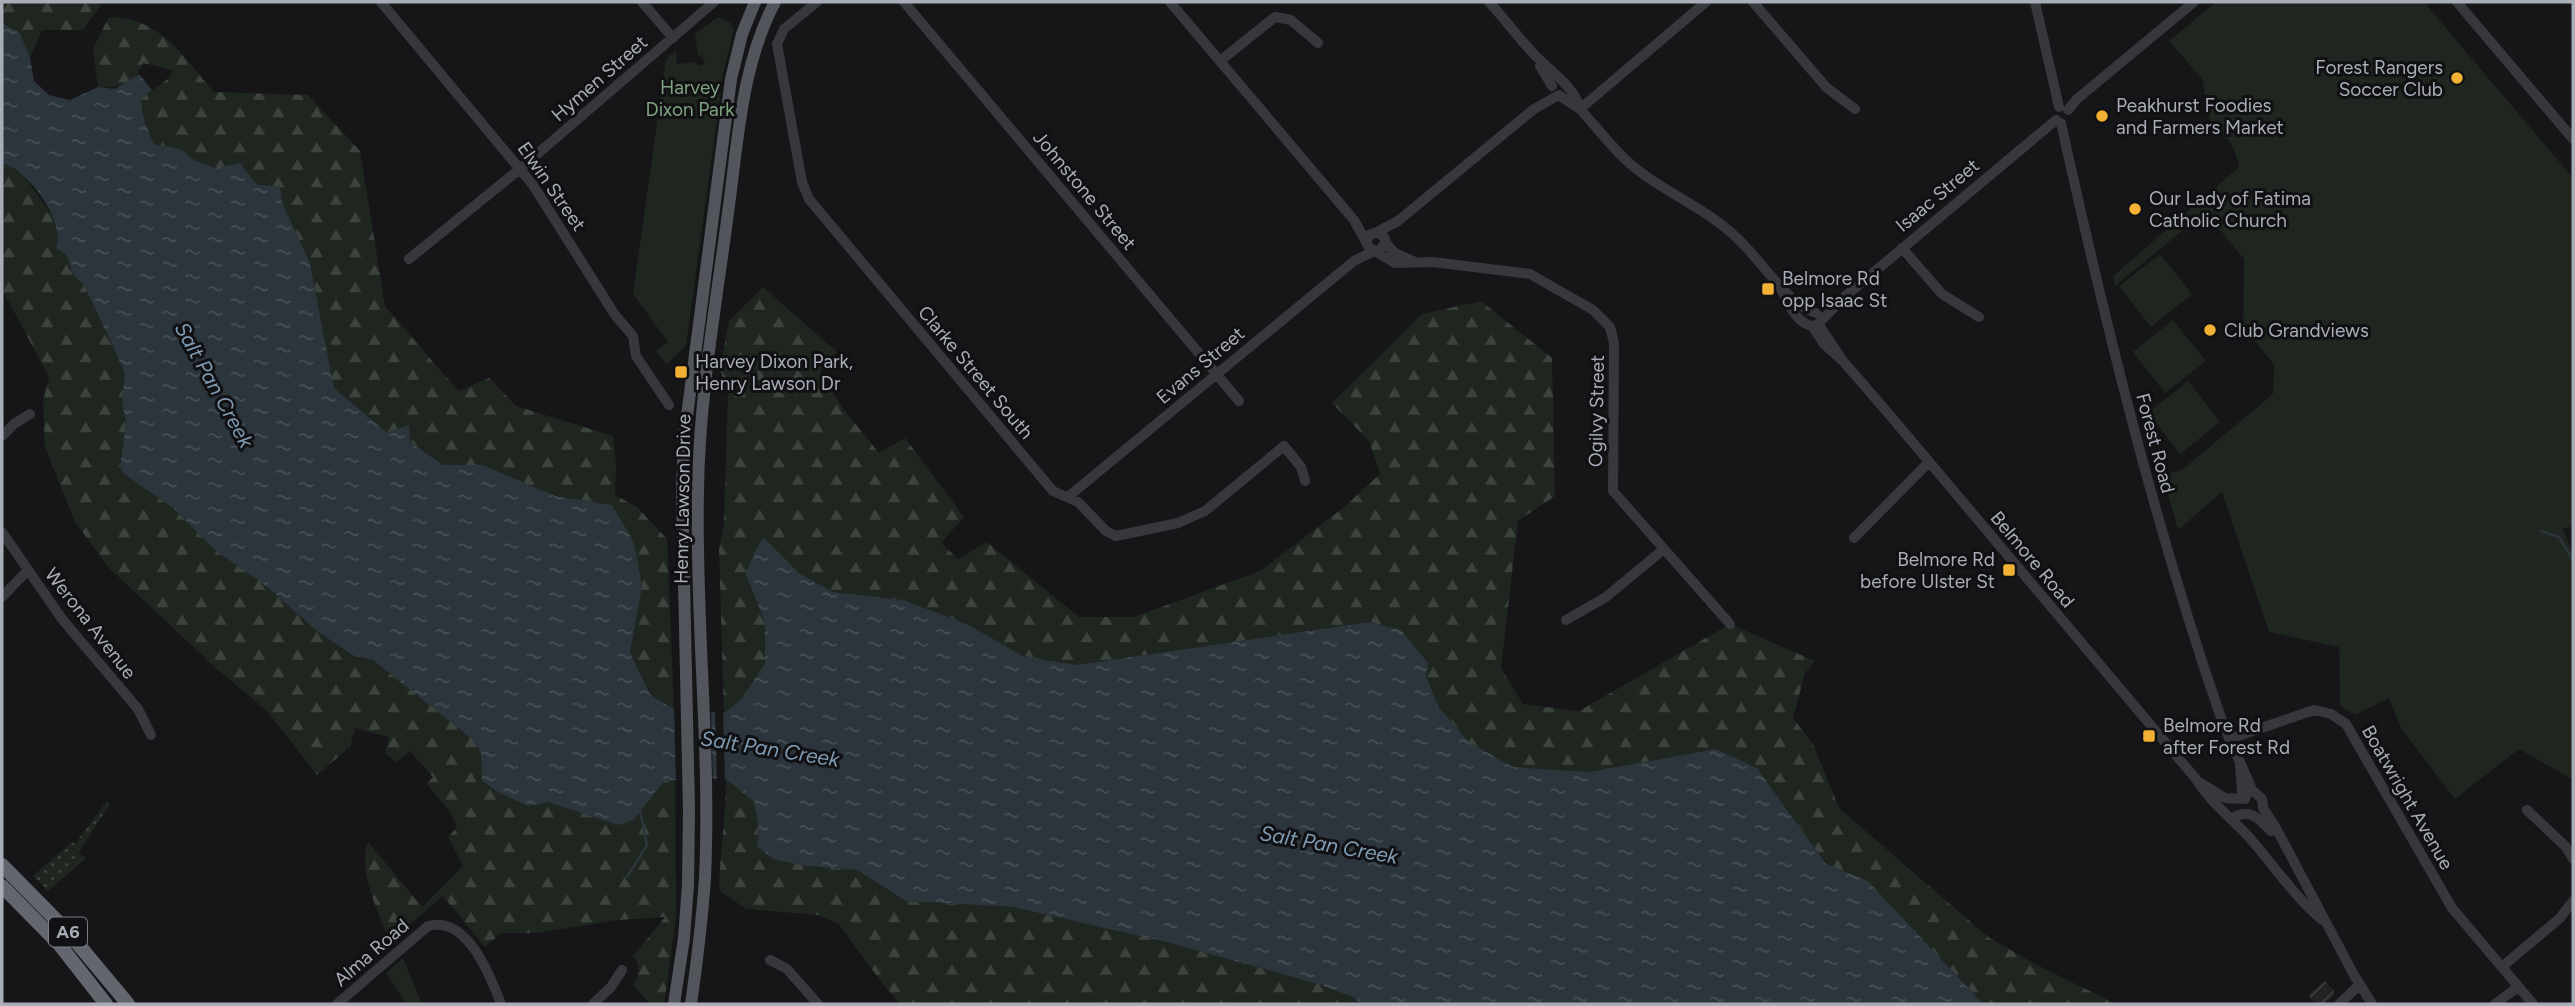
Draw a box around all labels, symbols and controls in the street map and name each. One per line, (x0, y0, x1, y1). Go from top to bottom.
street label: Hymen Street (547, 31, 652, 126)
place label: Forest Rangers Soccer Club (2315, 56, 2443, 101)
marker: Forest Rangers Soccer Club (2449, 70, 2465, 86)
park label: Harvey Dixon Park (646, 76, 735, 121)
place label: Peakhurst Foodies and Farmers Market (2116, 94, 2284, 139)
marker: Peakhurst Foodies and Farmers Market (2094, 108, 2110, 124)
street label: Johnstone Street (1028, 126, 1141, 254)
street label: Elwin Street (513, 137, 591, 235)
street label: Isaac Street (1891, 154, 1984, 237)
place label: Our Lady of Fatima Catholic Church (2149, 187, 2311, 232)
marker: Our Lady of Fatima Catholic Church (2127, 201, 2143, 217)
place label: Belmore Rd opp Isaac St (1782, 267, 1887, 312)
marker: Belmore Rd opp Isaac St (1760, 281, 1776, 297)
street label: Clarke Street South (913, 301, 1038, 444)
water label: Salt Pan Creek (170, 318, 260, 453)
place label: Club Grandviews (2224, 319, 2369, 342)
street label: Evans Street (1152, 322, 1249, 409)
marker: Club Grandviews (2202, 322, 2218, 338)
place label: Harvey Dixon Park, Henry Lawson Dr (695, 350, 853, 395)
street label: Ogilvy Street (1584, 355, 1609, 467)
marker: Harvey Dixon Park, Henry Lawson Dr (673, 364, 689, 380)
street label: Forest Road (2131, 391, 2180, 496)
street label: Henry Lawson Drive (670, 414, 695, 584)
street label: Belmore Road (1986, 507, 2080, 612)
place label: Belmore Rd before Ulster St (1860, 548, 1995, 593)
marker: Belmore Rd before Ulster St (2001, 562, 2017, 578)
street label: Werona Avenue (40, 563, 141, 683)
place label: Belmore Rd after Forest Rd (2163, 714, 2290, 759)
street label: Boatwright Avenue (2357, 721, 2458, 874)
water label: Salt Pan Creek (699, 725, 842, 772)
marker: Belmore Rd after Forest Rd (2141, 728, 2157, 744)
water label: Salt Pan Creek (1258, 820, 1401, 869)
street label: Alma Road (329, 914, 413, 991)
road number: A6 (49, 917, 87, 946)

